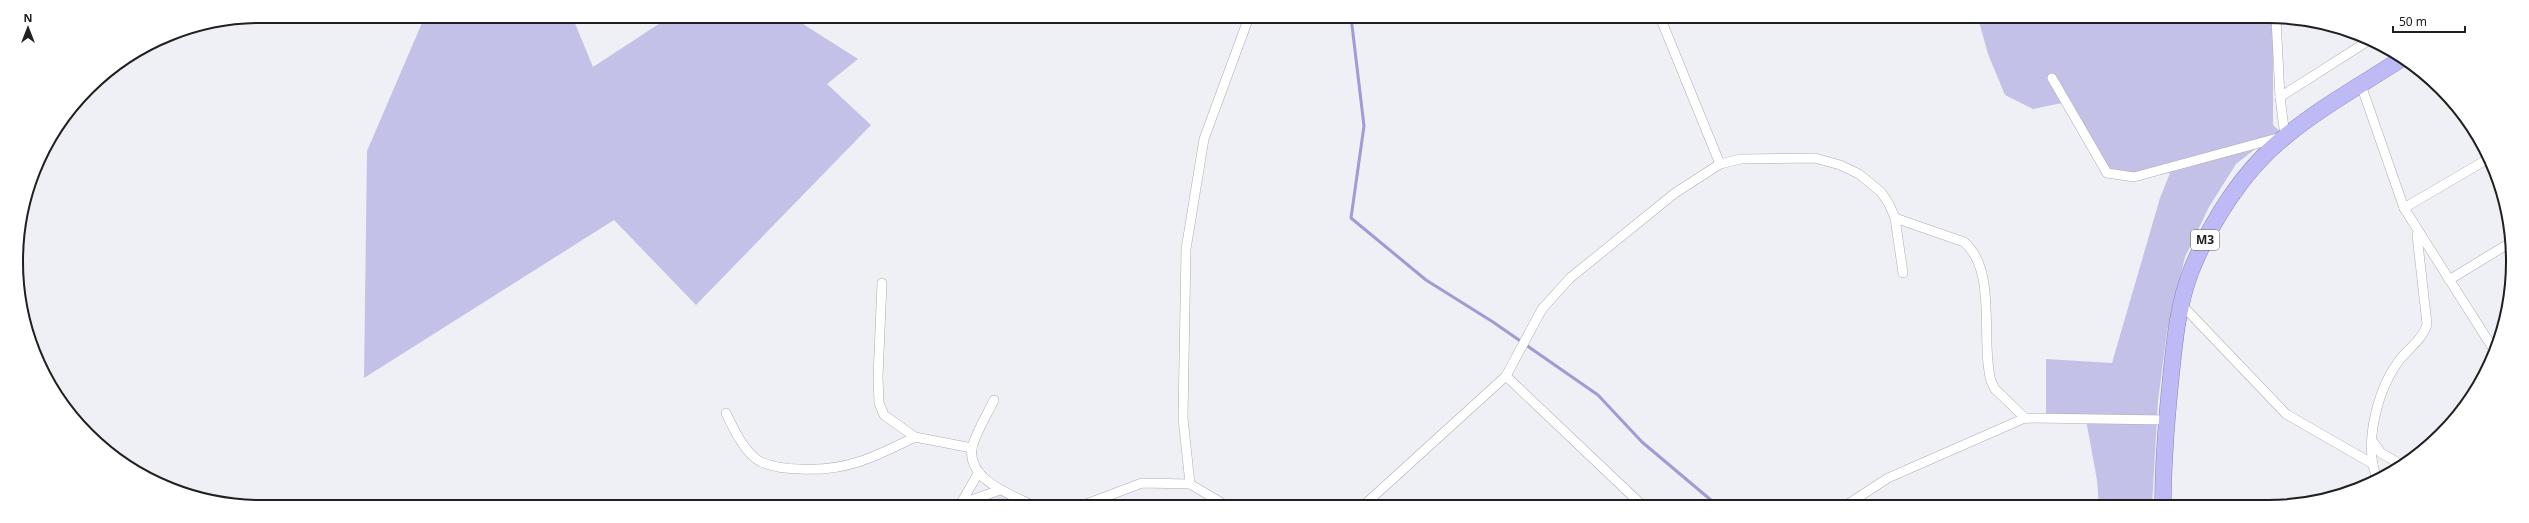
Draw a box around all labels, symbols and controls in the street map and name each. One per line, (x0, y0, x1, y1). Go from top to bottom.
north arrow (8, 8, 48, 48)
scale bar (2393, 8, 2465, 34)
text: N (24, 10, 32, 25)
text: 50 m (2399, 13, 2427, 30)
road number: M3 (2191, 230, 2219, 250)

